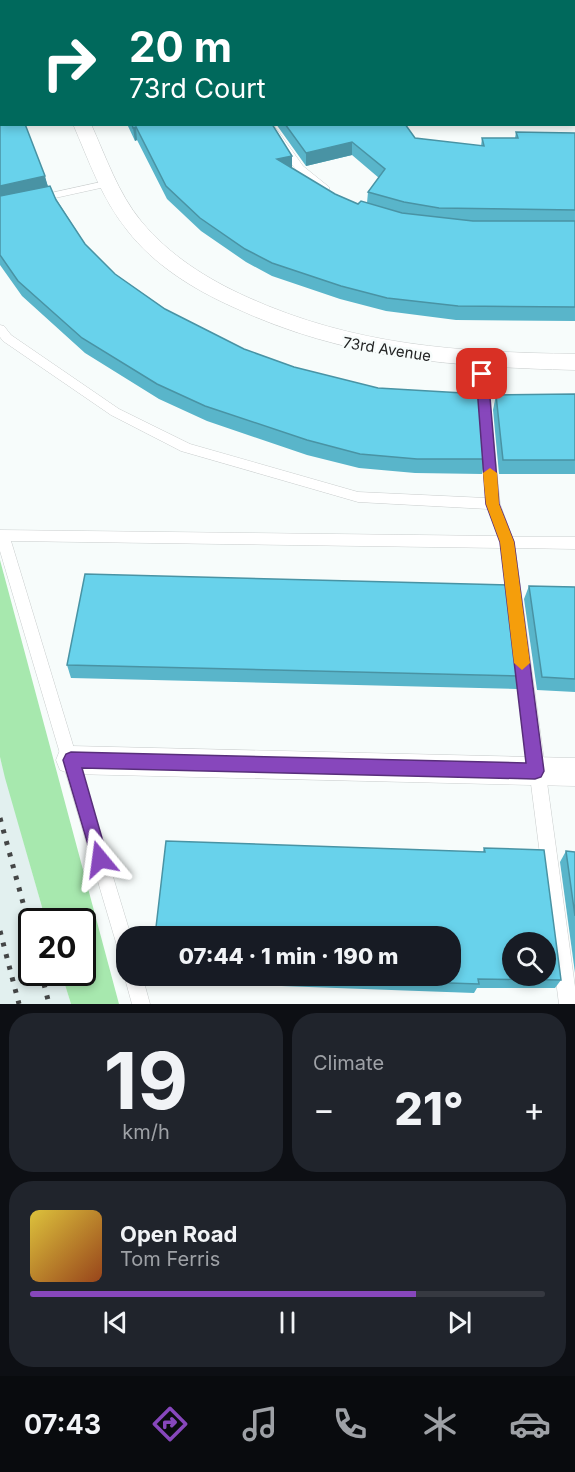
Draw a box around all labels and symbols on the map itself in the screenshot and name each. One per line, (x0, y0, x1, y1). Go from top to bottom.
street label: 73rd Avenue (342, 333, 432, 365)
pin (456, 348, 507, 399)
position arrow (68, 827, 132, 891)
speed limit sign: 20 (18, 908, 96, 986)

